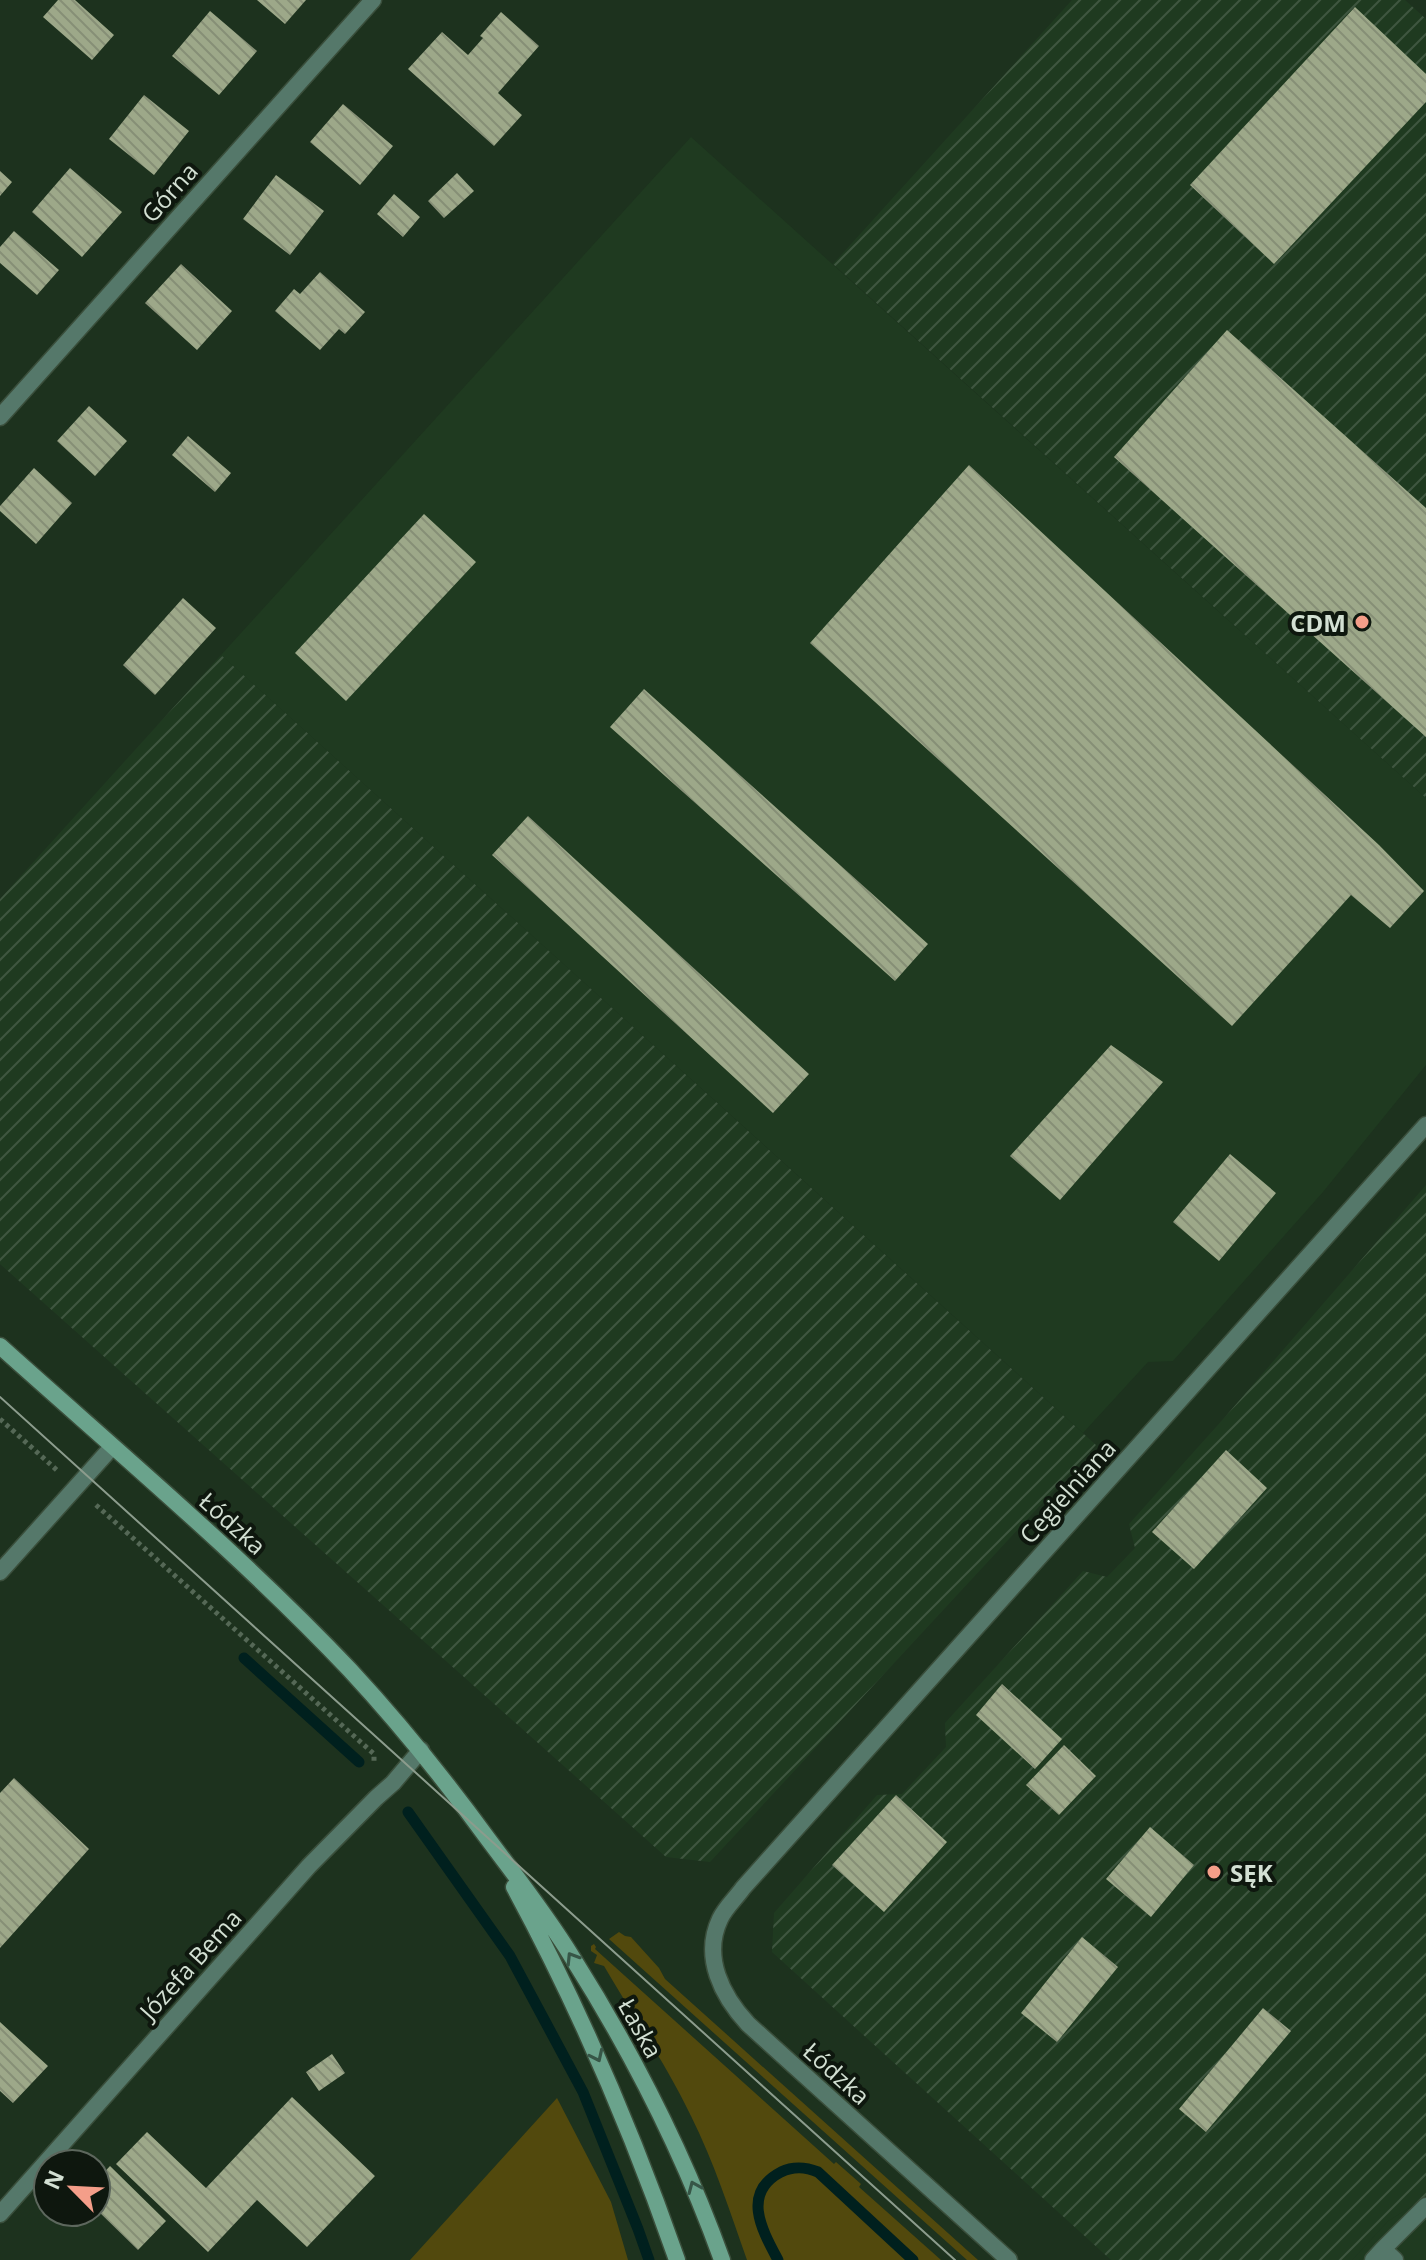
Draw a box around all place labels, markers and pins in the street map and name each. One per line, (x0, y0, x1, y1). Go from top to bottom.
place label: CDM (1290, 606, 1346, 639)
marker: CDM (1353, 613, 1371, 631)
place label: SĘK (1230, 1856, 1273, 1889)
marker: SĘK (1205, 1863, 1223, 1881)

